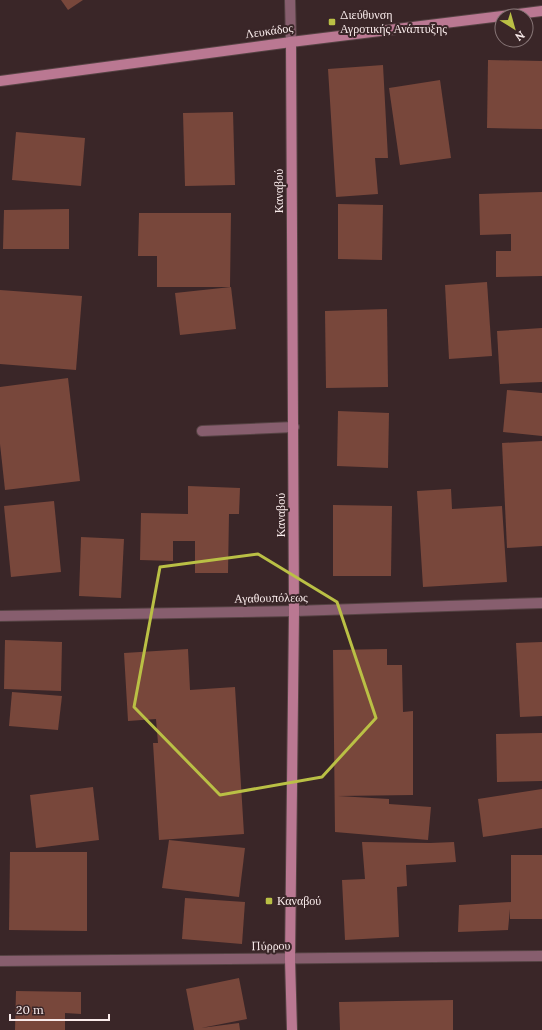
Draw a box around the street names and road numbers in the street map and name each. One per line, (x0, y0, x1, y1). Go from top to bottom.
street label: Λευκάδος (244, 20, 294, 41)
street label: Καναβού (271, 169, 286, 213)
street label: Καναβού (273, 493, 288, 537)
street label: Αγαθουπόλεως (234, 589, 308, 606)
street label: Πύρρου (251, 938, 291, 953)

